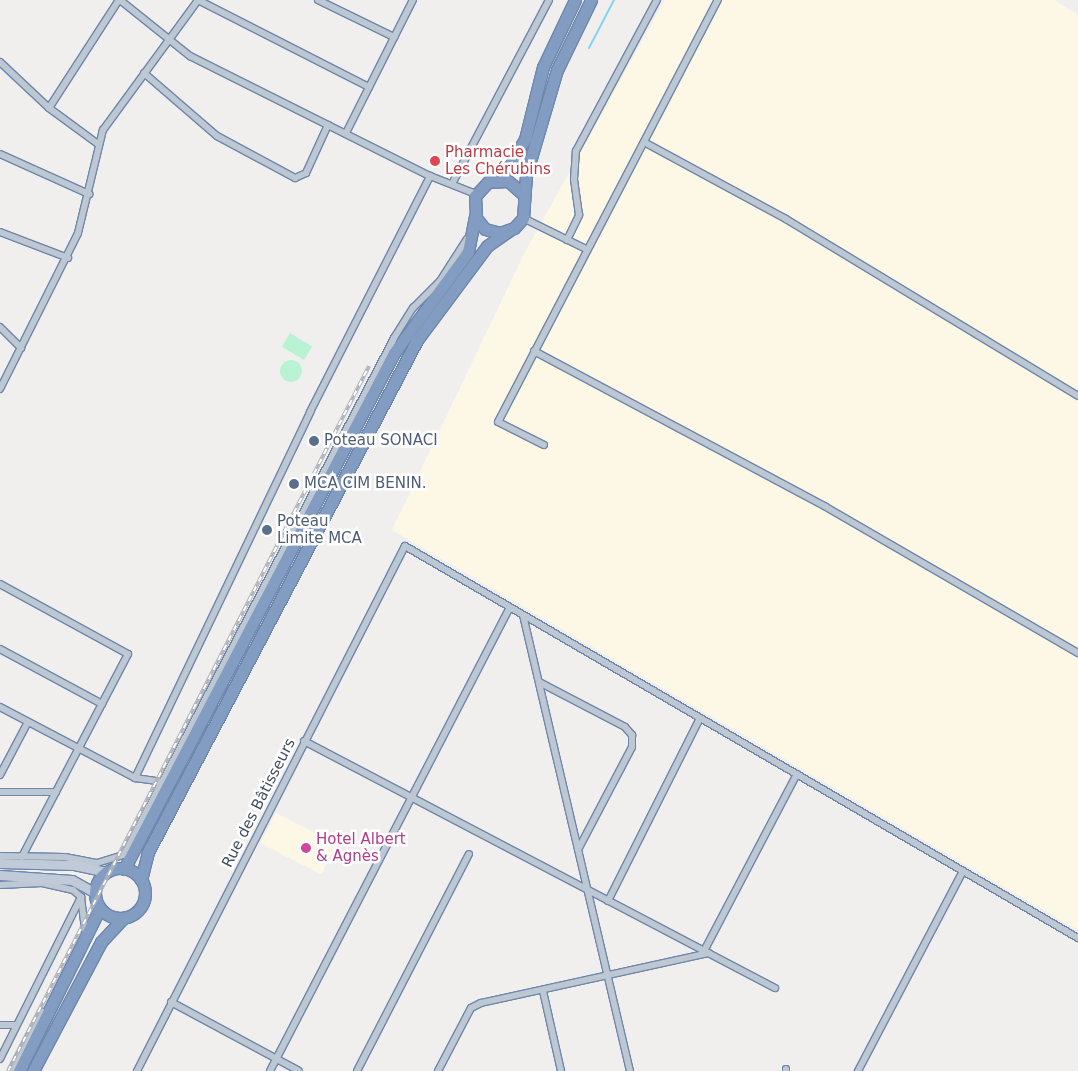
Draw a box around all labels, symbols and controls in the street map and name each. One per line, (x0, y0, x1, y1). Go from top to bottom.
place label: Pharmacie Les Chérubins (445, 143, 551, 178)
marker: Pharmacie Les Chérubins (429, 155, 441, 167)
place label: Poteau SONACI (324, 432, 438, 450)
marker: Poteau SONACI (308, 435, 320, 447)
place label: MCA CIM BENIN. (304, 475, 426, 493)
marker: MCA CIM BENIN. (288, 478, 300, 490)
place label: Poteau Limite MCA (277, 512, 362, 547)
marker: Poteau Limite MCA (261, 524, 273, 536)
street label: Rue des Bâtisseurs (219, 735, 299, 871)
place label: Hotel Albert & Agnès (316, 830, 406, 865)
marker: Hotel Albert & Agnès (300, 842, 312, 854)

